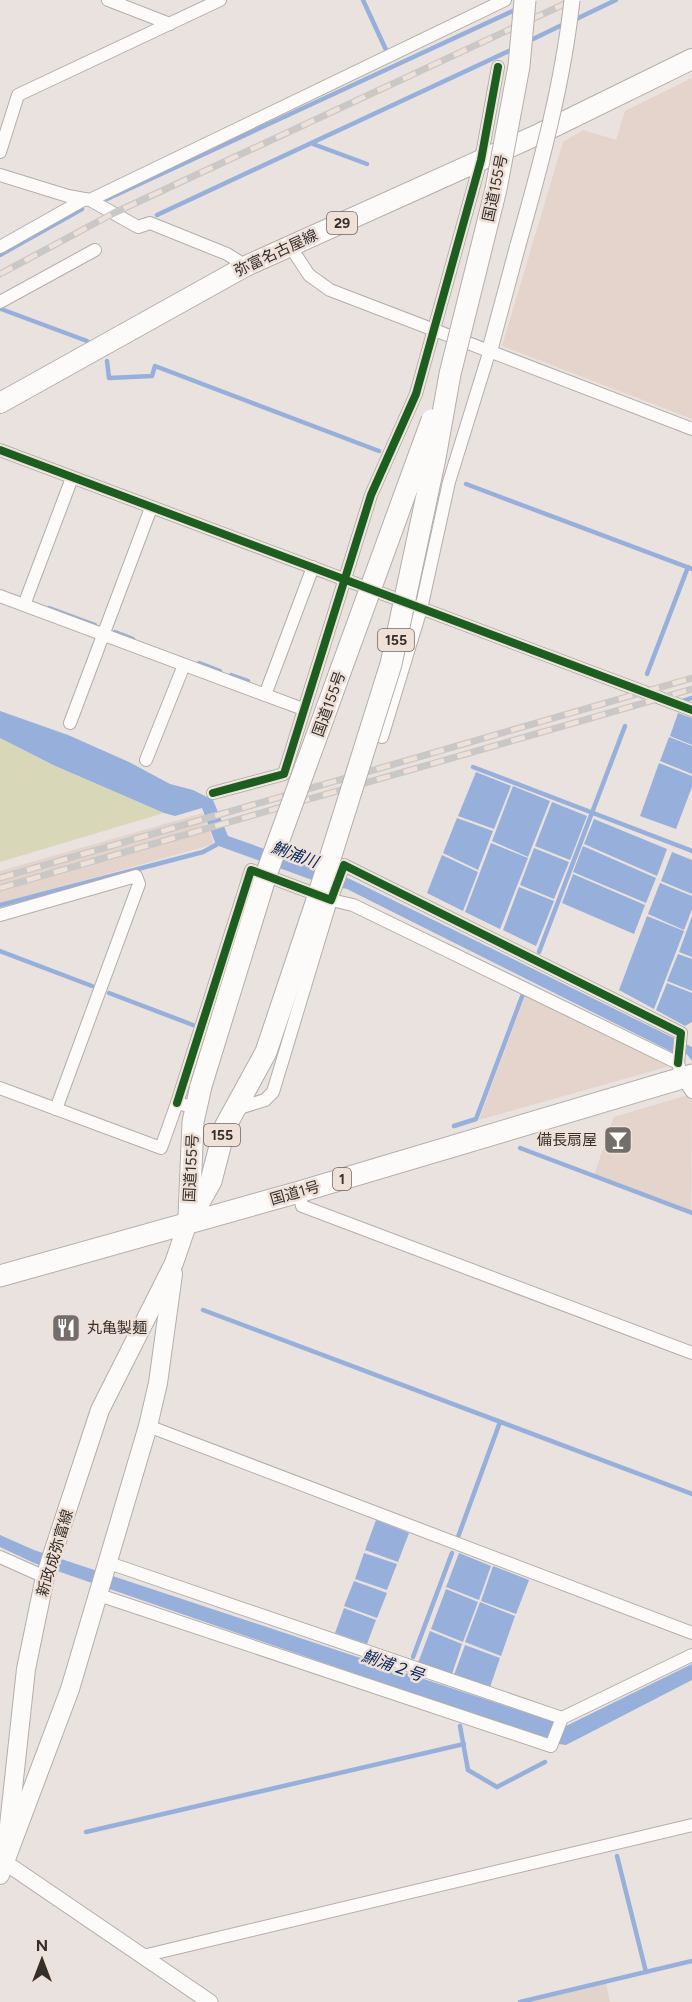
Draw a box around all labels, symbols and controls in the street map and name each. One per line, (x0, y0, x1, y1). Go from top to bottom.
street label: 国道155号 (479, 153, 511, 223)
road number: 29 (327, 212, 357, 234)
street label: 弥富名古屋線 (231, 226, 321, 280)
road number: 155 (378, 629, 414, 651)
street label: 国道155号 (309, 669, 349, 739)
water label: 鯏浦川 (269, 837, 323, 872)
road number: 155 (204, 1124, 240, 1146)
bar icon: 備長扇屋 (602, 1124, 634, 1156)
place label: 備長扇屋 (537, 1131, 597, 1149)
street label: 国道155号 (180, 1133, 202, 1203)
road number: 1 (333, 1168, 351, 1190)
street label: 国道1号 (268, 1177, 322, 1209)
restaurant icon: 丸亀製麺 (50, 1312, 82, 1344)
place label: 丸亀製麺 (87, 1319, 147, 1337)
street label: 新政成弥富線 (33, 1507, 77, 1599)
water label: 鯏浦２号 (359, 1646, 427, 1685)
north arrow (12, 1930, 72, 1990)
text: N (36, 1936, 48, 1955)

